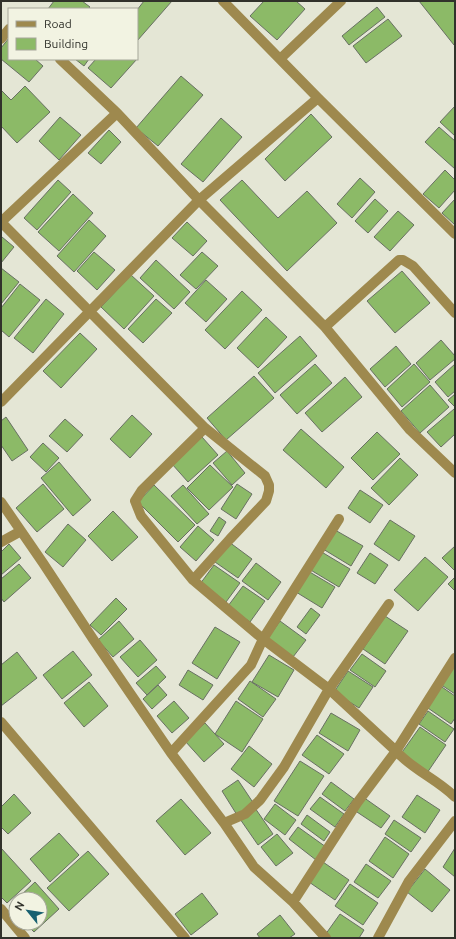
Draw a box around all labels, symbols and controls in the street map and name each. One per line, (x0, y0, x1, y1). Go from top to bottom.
legend (8, 8, 138, 60)
text: Road (44, 17, 72, 30)
text: Building (44, 37, 88, 50)
north arrow (8, 891, 48, 931)
text: N (12, 899, 27, 913)

